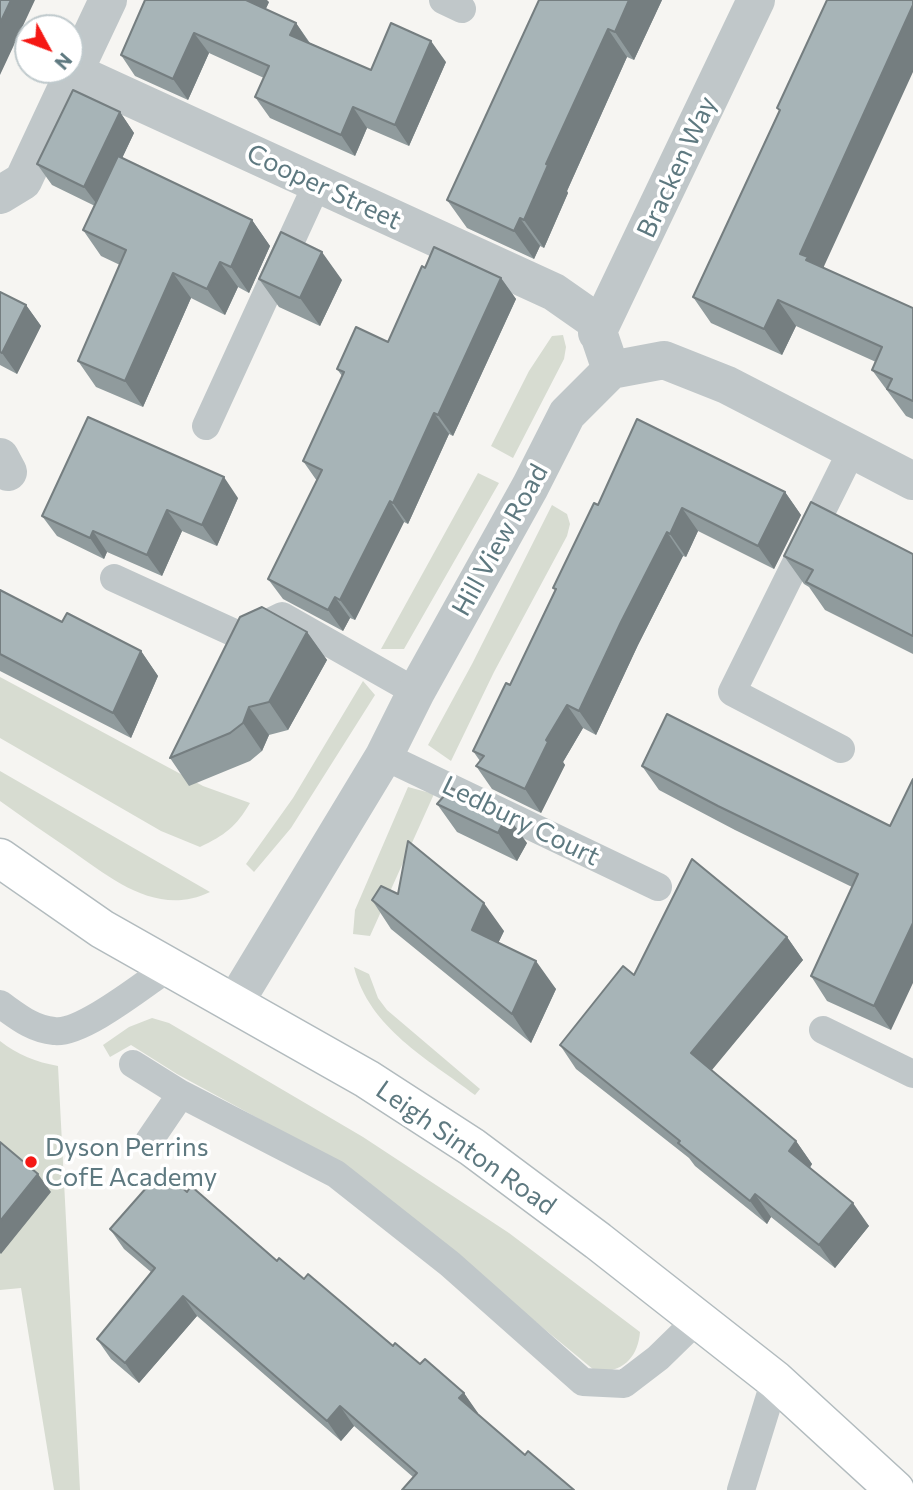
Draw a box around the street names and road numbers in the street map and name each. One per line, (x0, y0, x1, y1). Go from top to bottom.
street label: Bracken Way (631, 91, 723, 243)
street label: Cooper Street (242, 138, 406, 236)
street label: Hill View Road (445, 459, 555, 621)
street label: Ledbury Court (437, 769, 605, 873)
street label: Leigh Sinton Road (370, 1074, 562, 1222)

